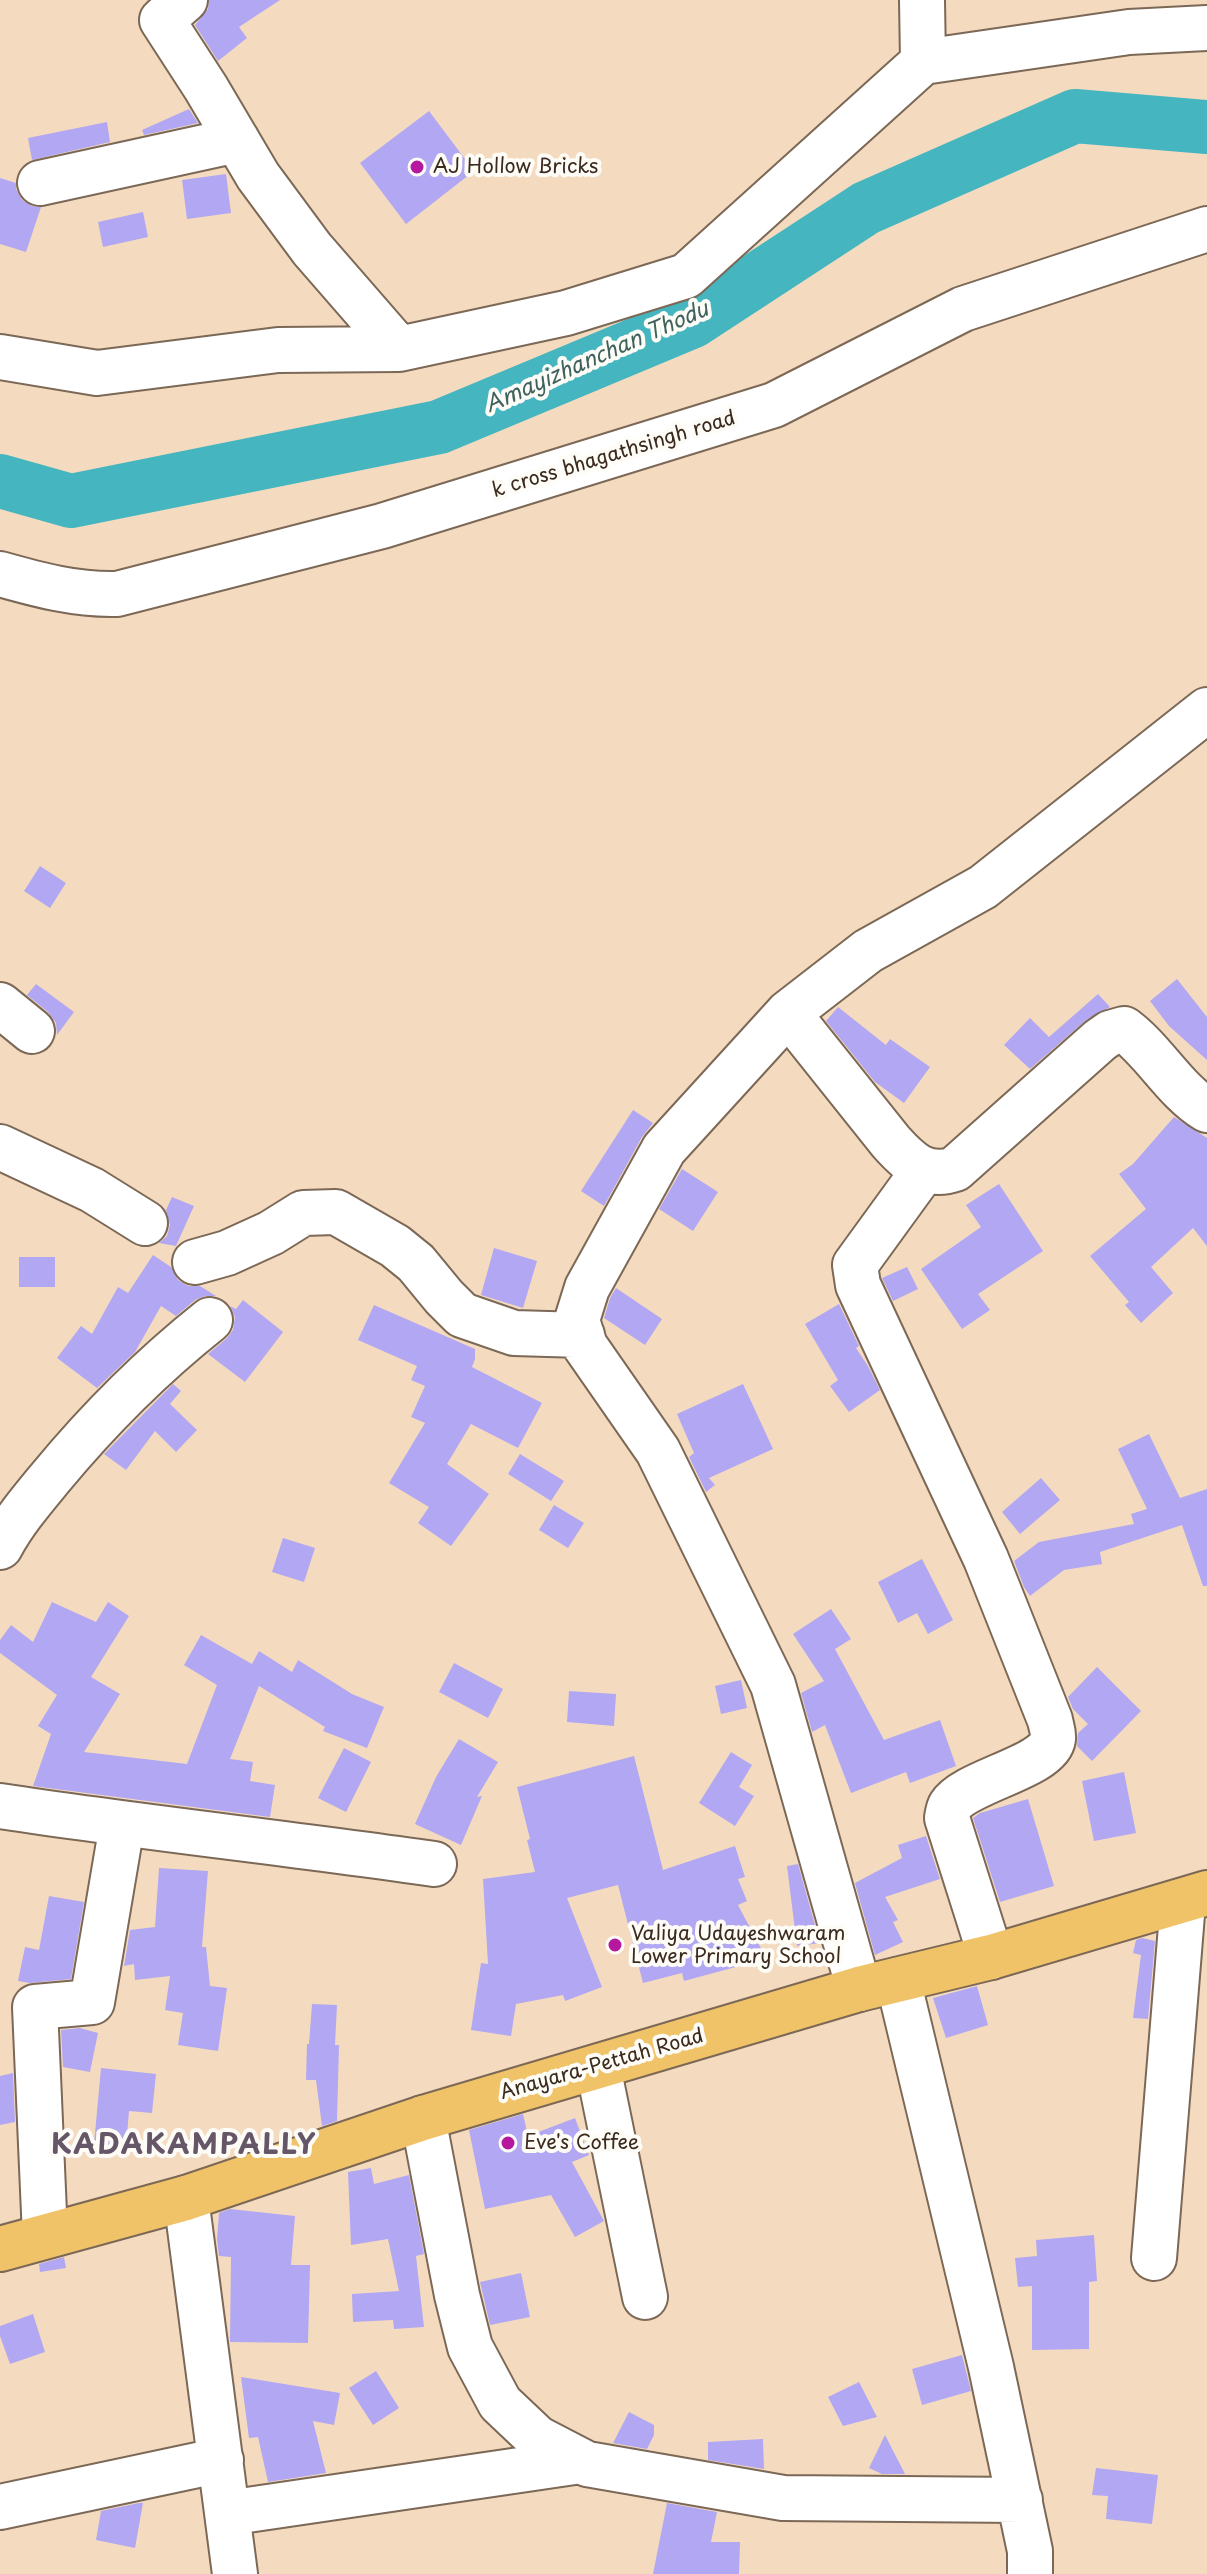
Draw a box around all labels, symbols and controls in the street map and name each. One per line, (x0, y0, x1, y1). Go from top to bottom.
place label: AJ Hollow Bricks (433, 155, 598, 179)
marker: AJ Hollow Bricks (408, 158, 426, 176)
water label: Amayizhanchan Thodu (481, 297, 713, 419)
street label: k cross bhagathsingh road (489, 406, 739, 504)
place label: Valiya Udayeshwaram Lower Primary School (631, 1922, 846, 1969)
marker: Valiya Udayeshwaram Lower Primary School (606, 1936, 624, 1954)
street label: Anayara-Pettah Road (497, 2024, 707, 2106)
district label: KADAKAMPALLY (50, 2129, 318, 2163)
place label: Eve's Coffee (524, 2131, 639, 2155)
marker: Eve's Coffee (499, 2134, 517, 2152)

